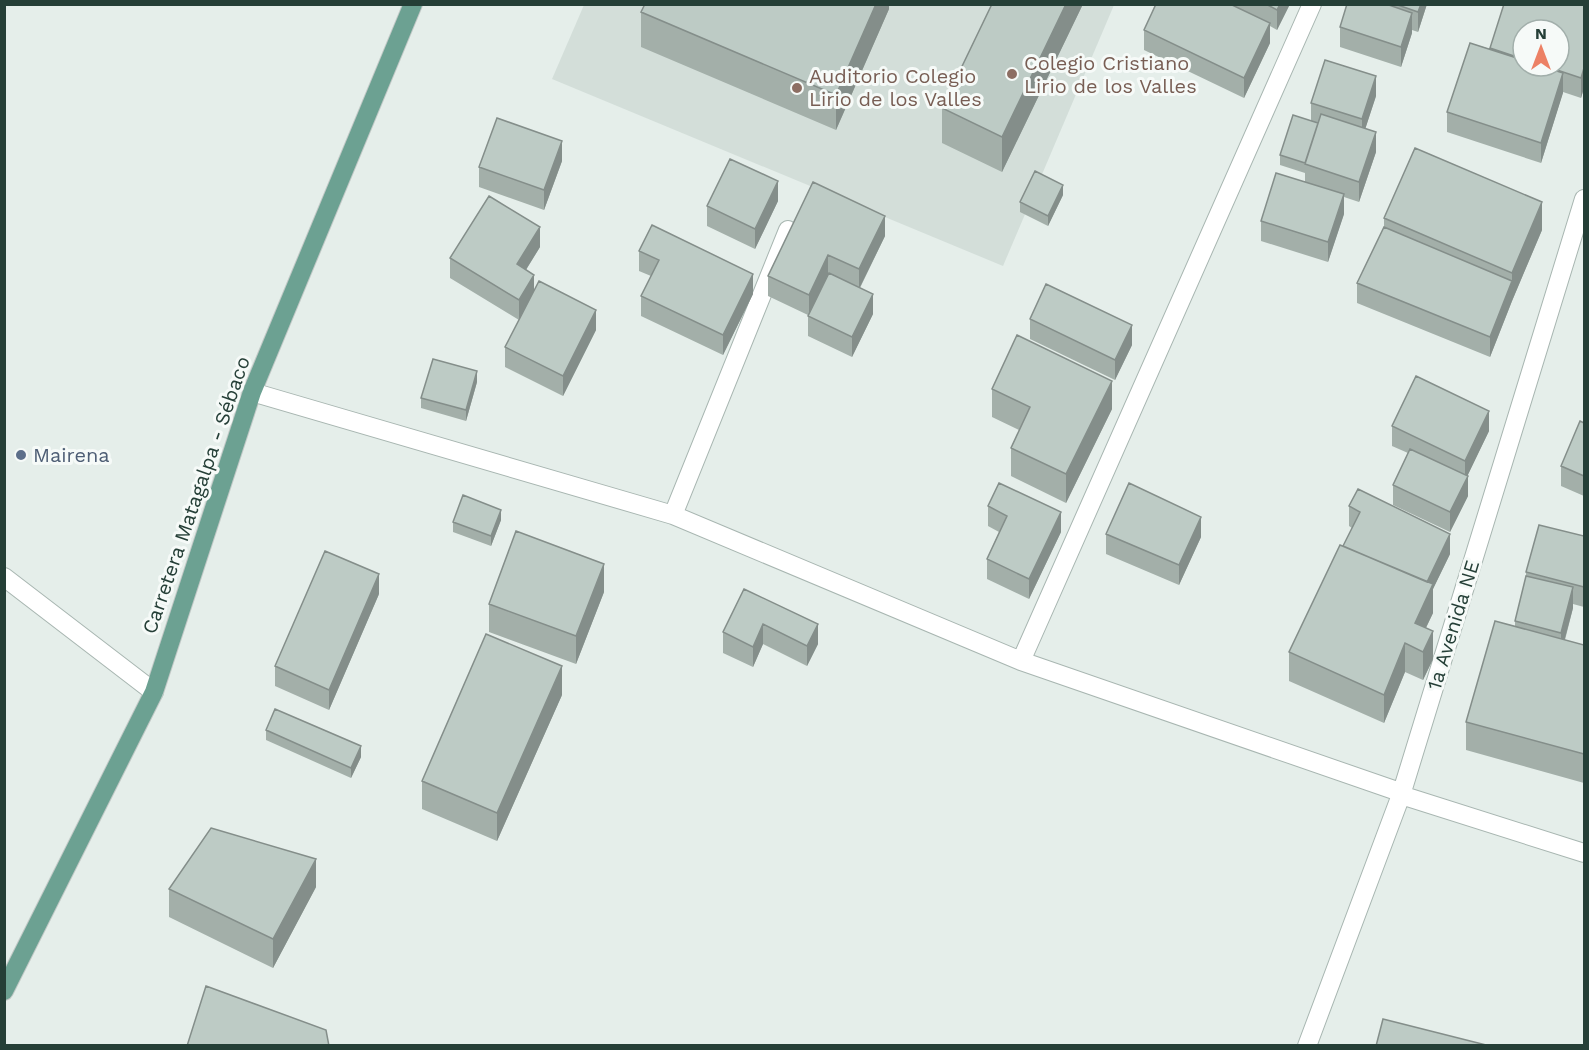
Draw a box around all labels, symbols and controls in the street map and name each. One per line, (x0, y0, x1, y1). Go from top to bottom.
north arrow (1511, 18, 1571, 78)
text: N (1535, 24, 1547, 43)
place label: Colegio Cristiano Lirio de los Valles (1024, 51, 1197, 98)
place label: Auditorio Colegio Lirio de los Valles (809, 64, 982, 111)
marker: Colegio Cristiano Lirio de los Valles (1005, 67, 1019, 81)
marker: Auditorio Colegio Lirio de los Valles (790, 81, 804, 95)
street label: Carretera Matagalpa - Sébaco (137, 353, 255, 637)
place label: Mairena (33, 443, 110, 467)
marker: Mairena (14, 448, 28, 462)
street label: 1a Avenida NE (1422, 557, 1484, 693)

